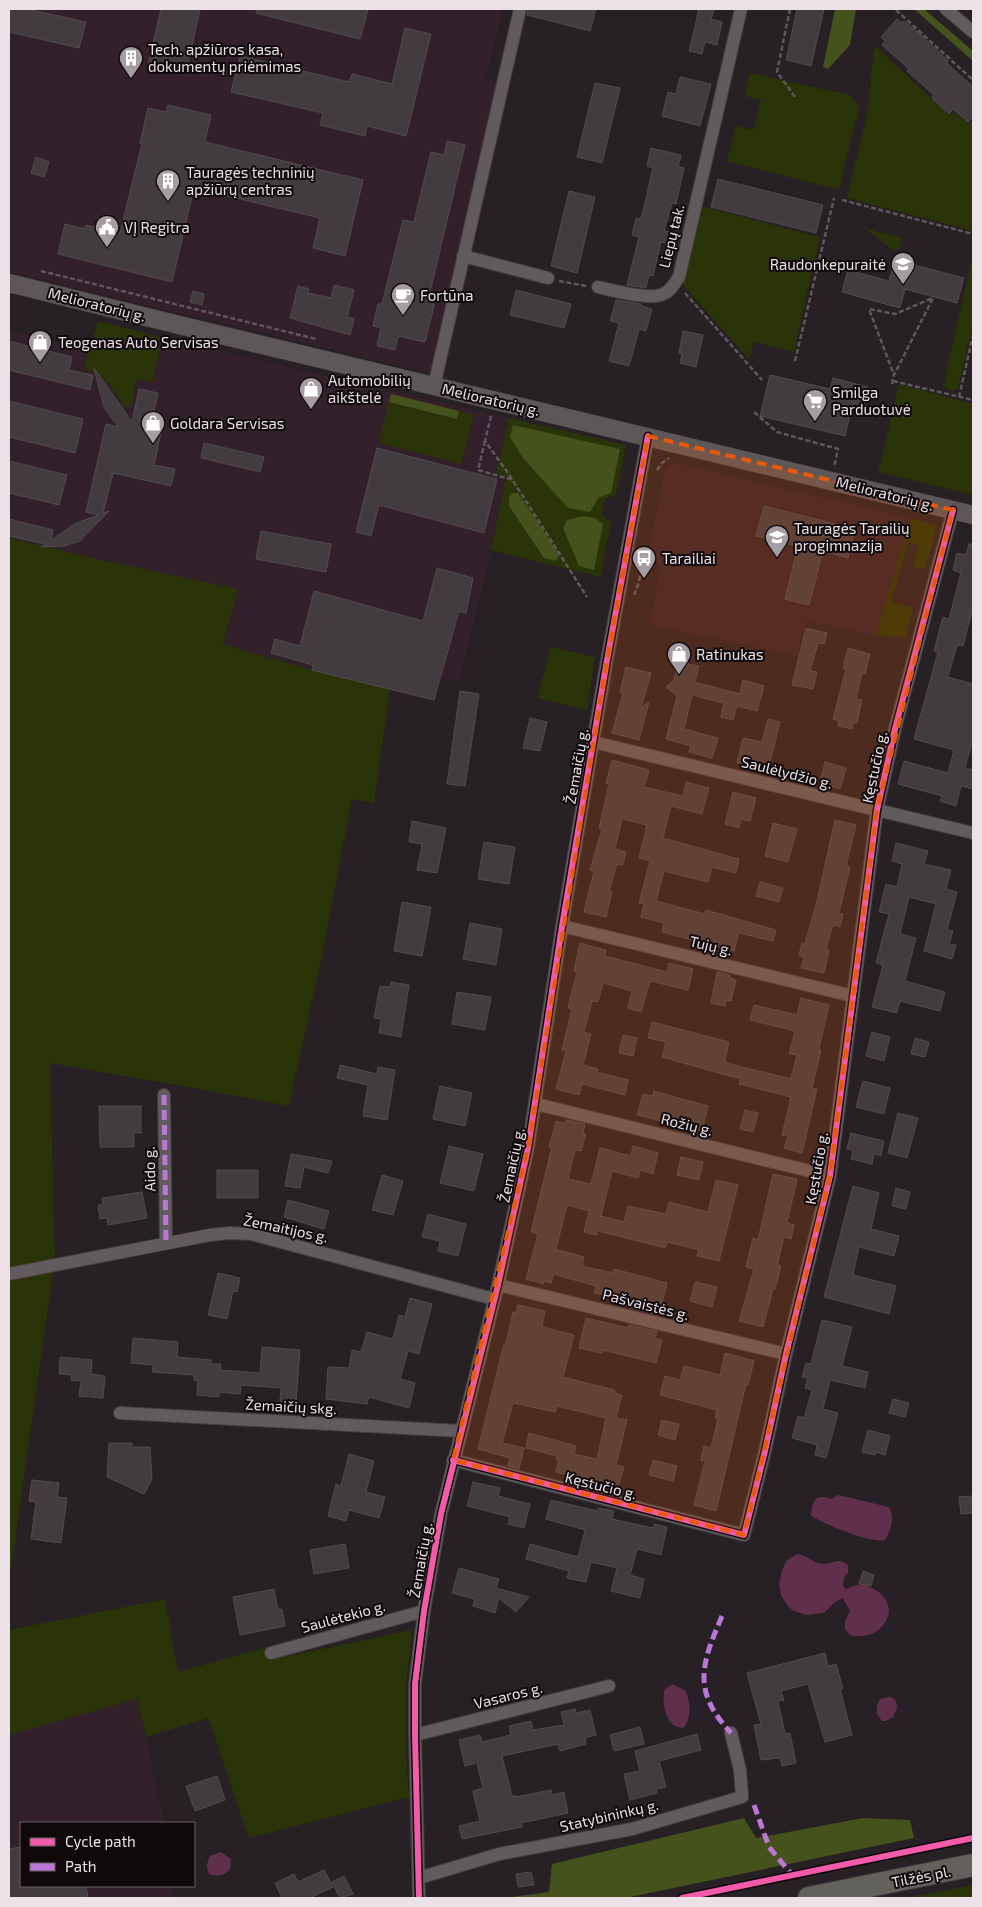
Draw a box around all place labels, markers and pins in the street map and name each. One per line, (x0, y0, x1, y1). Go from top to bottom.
place label: Tech. apžiūros kasa, dokumentų priėmimas (148, 40, 301, 75)
building icon: Tech. apžiūros kasa, dokumentų priėmimas (118, 45, 144, 79)
place label: Tauragės techninių apžiūrų centras (186, 163, 315, 198)
building icon: Tauragės techninių apžiūrų centras (155, 168, 181, 202)
public building icon: VĮ Regitra (94, 214, 120, 248)
place label: VĮ Regitra (124, 218, 190, 236)
school or university icon: Raudonkepuraitė (890, 251, 916, 285)
place label: Raudonkepuraitė (770, 255, 886, 273)
cafe icon: Fortūna (390, 282, 416, 316)
place label: Fortūna (420, 286, 474, 304)
shop icon: Teogenas Auto Servisas (27, 329, 53, 363)
place label: Teogenas Auto Servisas (58, 333, 219, 351)
place label: Automobilių aikštelė (328, 371, 411, 406)
shop icon: Automobilių aikštelė (298, 376, 324, 410)
place label: Smilga Parduotuvė (832, 383, 911, 418)
supermarket icon: Smilga Parduotuvė (802, 388, 828, 422)
shop icon: Goldara Servisas (140, 410, 166, 444)
place label: Goldara Servisas (170, 414, 284, 432)
place label: Tauragės Tarailių progimnazija (794, 519, 910, 555)
school or university icon: Tauragės Tarailių progimnazija (764, 524, 790, 558)
bus stop icon: Tarailiai (631, 545, 657, 579)
place label: Tarailiai (662, 549, 716, 567)
shop icon: Ratinukas (666, 641, 692, 675)
place label: Ratinukas (696, 645, 764, 663)

